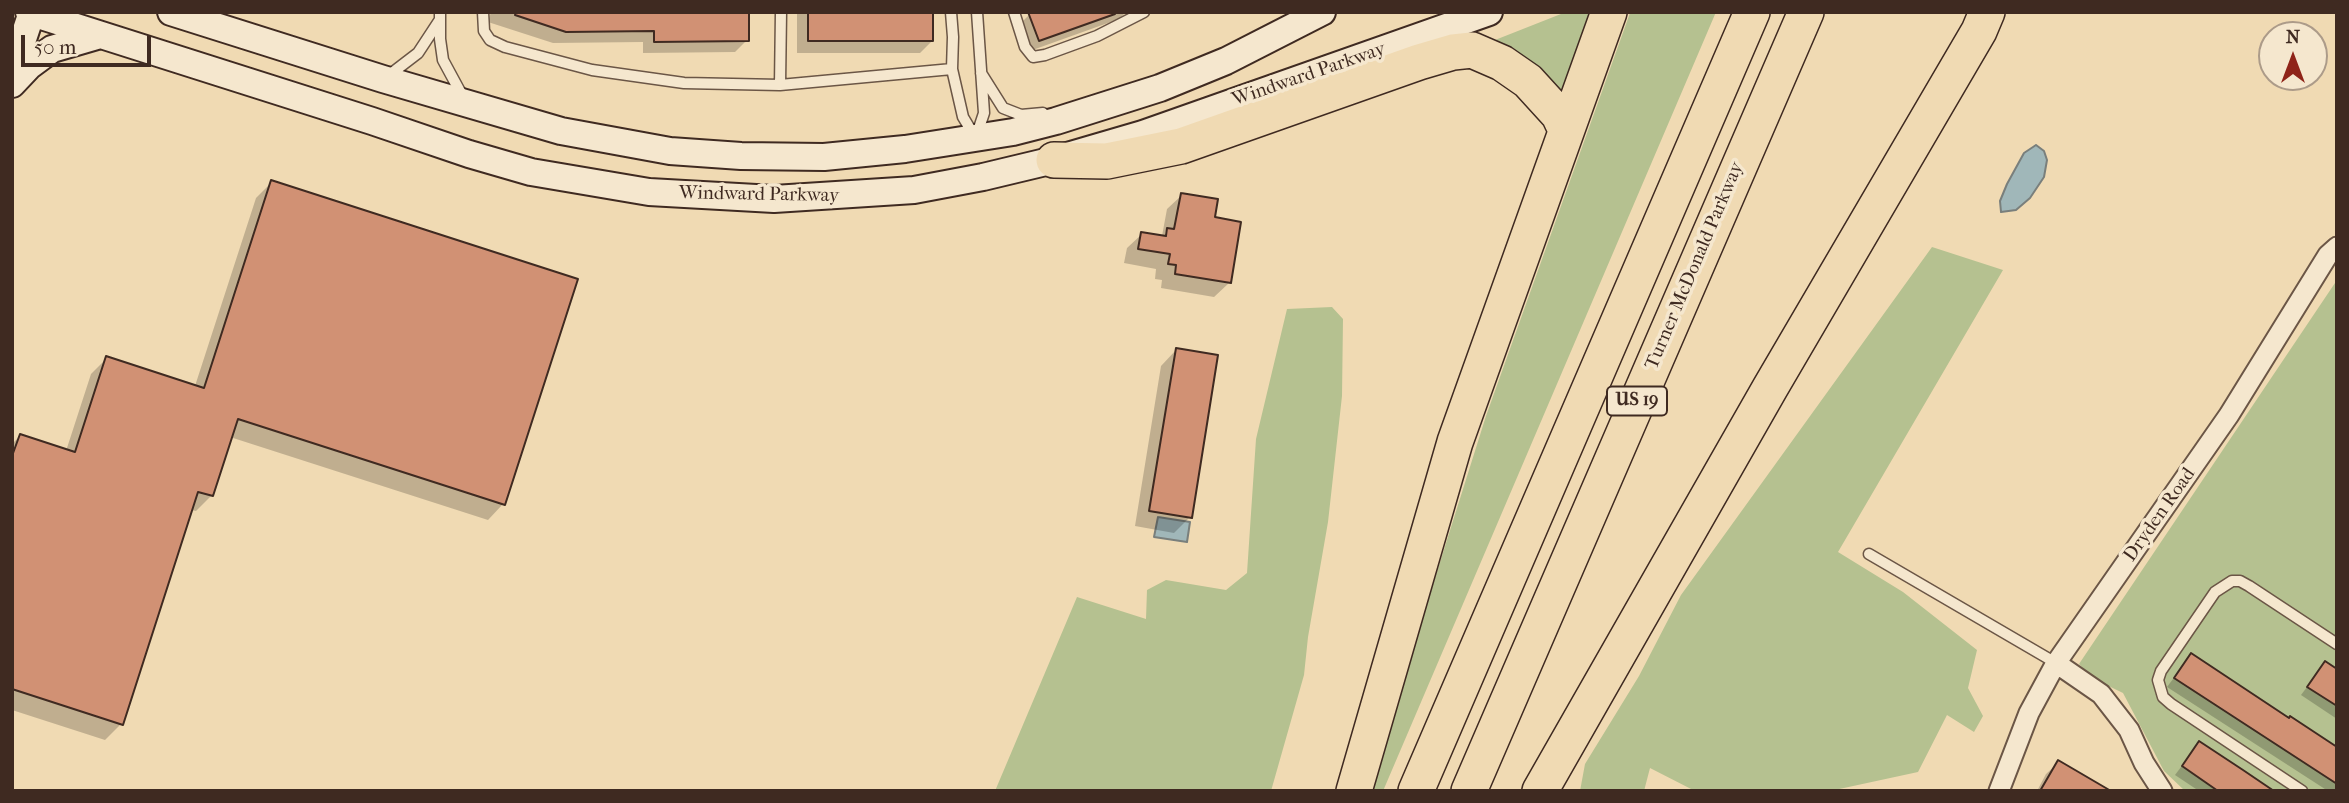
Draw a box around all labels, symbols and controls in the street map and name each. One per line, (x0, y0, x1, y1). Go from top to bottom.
scale bar (24, 21, 154, 65)
north arrow (2258, 21, 2328, 91)
text: N (2286, 26, 2300, 48)
text: 50 m (34, 35, 77, 59)
street label: Windward Parkway (1229, 38, 1389, 112)
street label: Turner McDonald Parkway (1641, 159, 1749, 373)
street label: Windward Parkway (679, 182, 839, 208)
road number: US 19 (1607, 386, 1667, 416)
street label: Dryden Road (2119, 464, 2201, 566)

